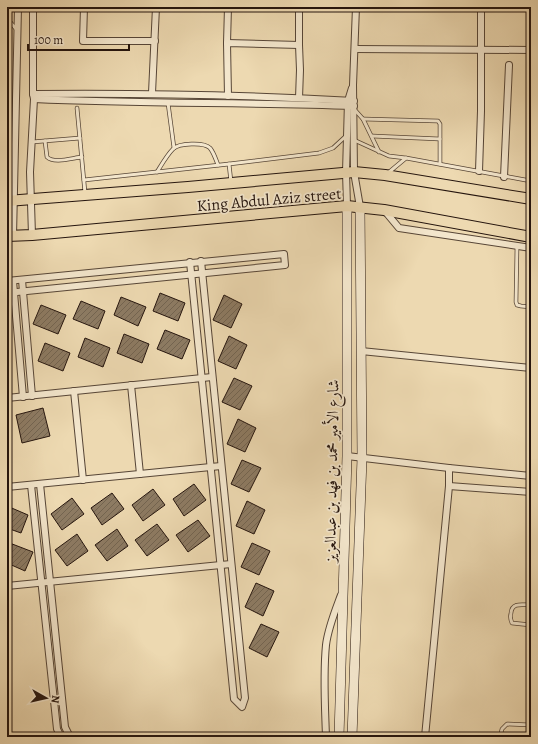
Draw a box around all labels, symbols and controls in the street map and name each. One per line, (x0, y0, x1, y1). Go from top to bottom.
scale bar (28, 26, 129, 52)
text: 100 m (34, 32, 63, 48)
street label: King Abdul Aziz street (196, 183, 342, 217)
street label: شارع الأمير محمد بن فهد بن عبدالعزيز (318, 379, 347, 565)
north arrow (26, 678, 66, 718)
text: N (47, 694, 63, 704)

